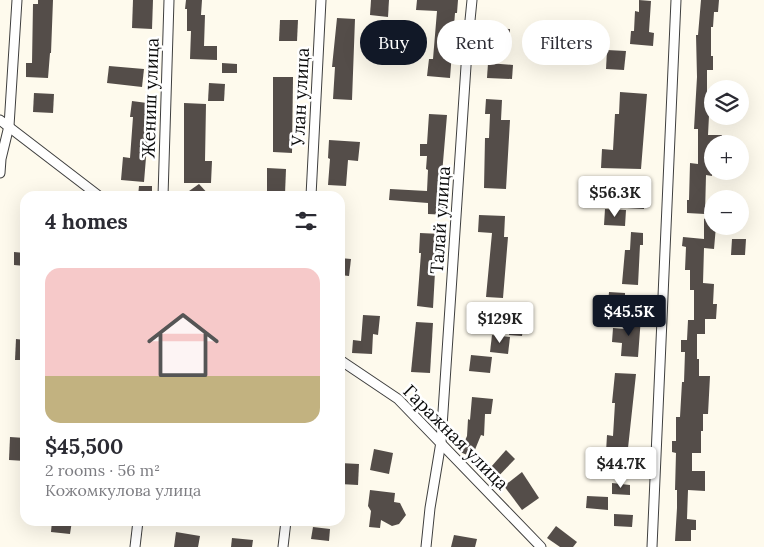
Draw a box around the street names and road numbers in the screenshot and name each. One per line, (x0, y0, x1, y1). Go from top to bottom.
street label: Жениш улица (136, 37, 164, 159)
street label: Улан улица (286, 47, 314, 148)
street label: Талай улица (425, 165, 455, 275)
street label: Гаражная улица (398, 379, 514, 495)

